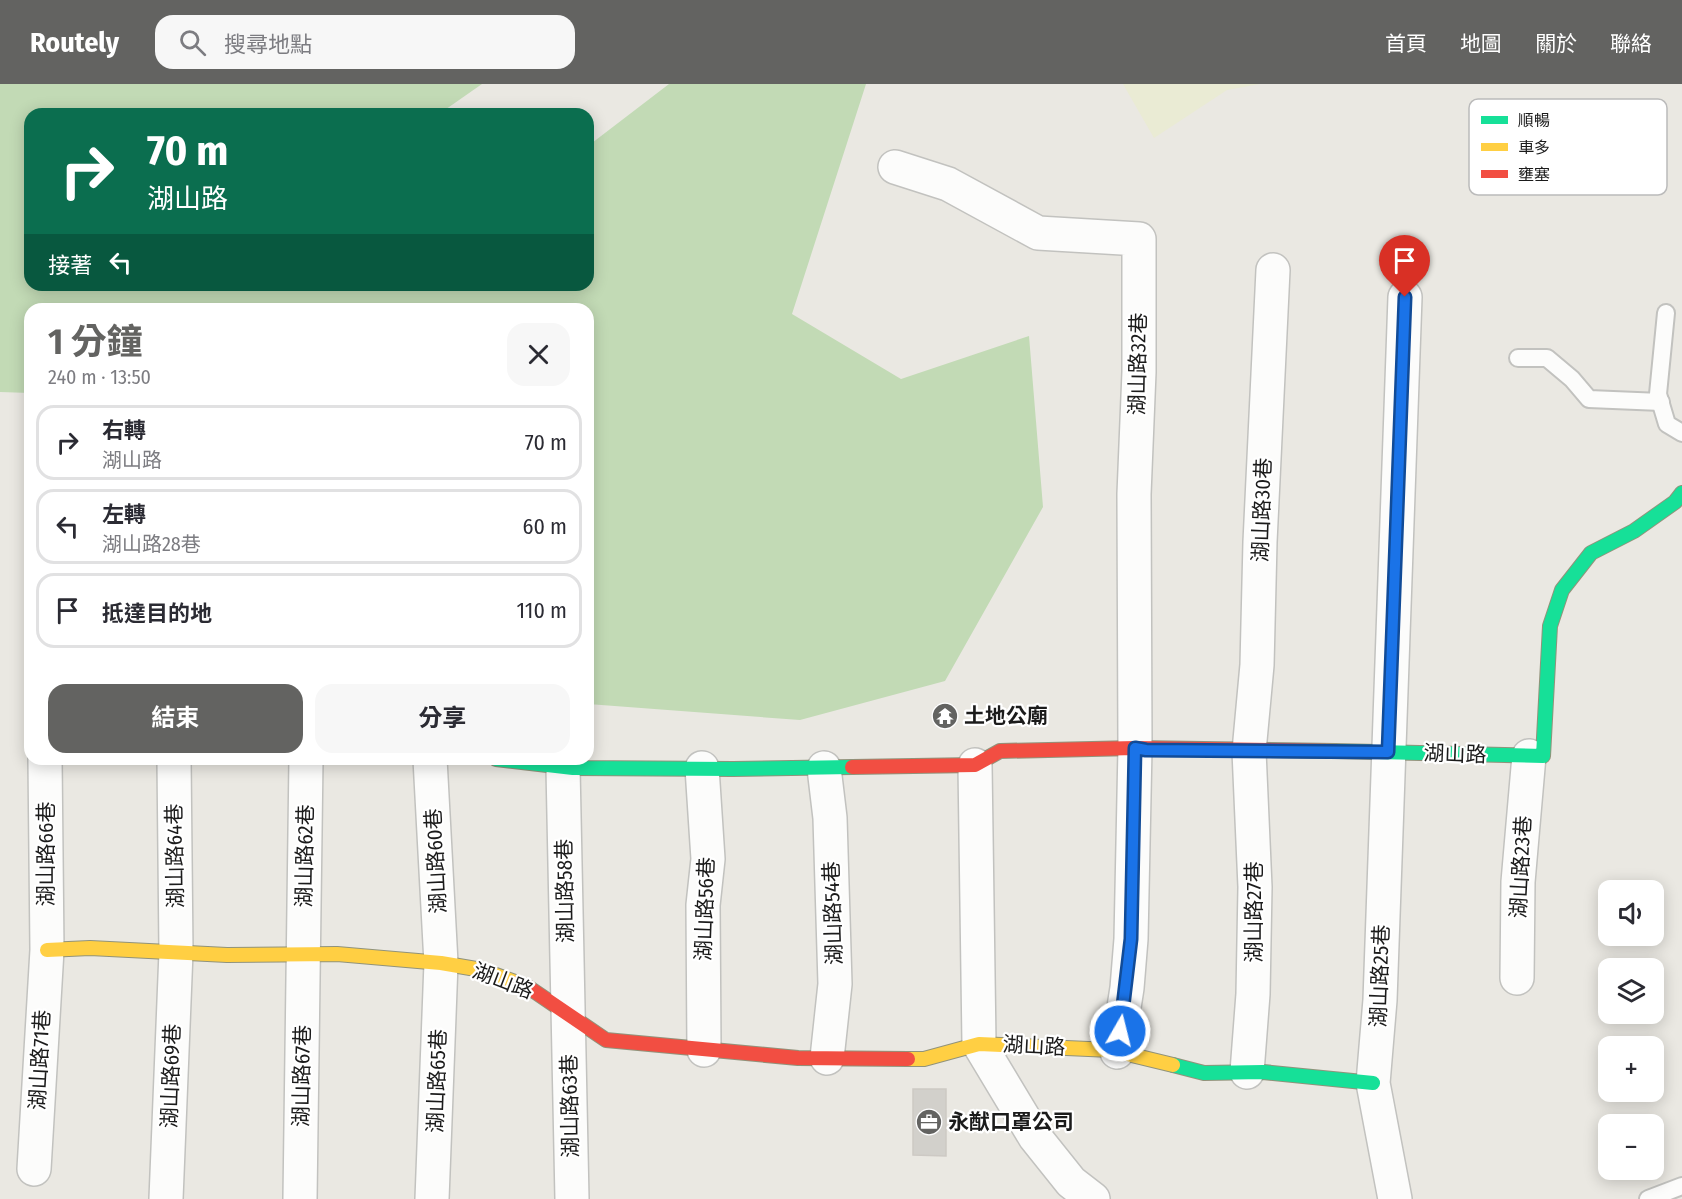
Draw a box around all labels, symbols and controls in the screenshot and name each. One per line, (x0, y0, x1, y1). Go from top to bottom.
search box (155, 15, 575, 69)
text: Routely (30, 26, 119, 59)
icon: search (176, 26, 209, 59)
text: 搜尋地點 (224, 31, 312, 58)
text: 首頁 (1385, 31, 1427, 57)
text: 地圖 (1460, 31, 1502, 57)
text: 關於 (1535, 31, 1577, 57)
text: 聯絡 (1610, 31, 1652, 57)
legend (1469, 99, 1667, 195)
text: 順暢 (1518, 111, 1550, 130)
text: 70 m (147, 126, 228, 176)
icon: right (48, 132, 126, 210)
text: 車多 (1518, 138, 1550, 157)
text: 壅塞 (1518, 165, 1550, 184)
text: 湖山路 (147, 183, 228, 215)
pin (1379, 235, 1430, 297)
icon: arrive (1388, 244, 1421, 277)
icon: left (104, 246, 137, 279)
text: 接著 (48, 252, 92, 279)
street label: 湖山路32巷 (1124, 312, 1152, 416)
text: 1 分鐘 (48, 320, 143, 364)
button: close (507, 323, 570, 386)
text: 240 m · 13:50 (48, 365, 151, 389)
text: 右轉 (102, 417, 146, 444)
icon: right (51, 426, 84, 459)
text: 70 m (525, 429, 567, 456)
text: 湖山路 (102, 448, 162, 472)
street label: 湖山路30巷 (1247, 457, 1277, 563)
text: 左轉 (102, 501, 146, 528)
icon: left (51, 510, 84, 543)
text: 60 m (523, 513, 567, 540)
text: 湖山路28巷 (102, 532, 201, 556)
icon: arrive (51, 594, 84, 627)
text: 110 m (517, 597, 567, 624)
text: 抵達目的地 (102, 600, 212, 627)
button: 結束 (48, 684, 303, 753)
button: 分享 (315, 684, 570, 753)
temple icon: 土地公廟 (930, 701, 960, 731)
place label: 土地公廟 (964, 703, 1048, 729)
street label: 湖山路 (1423, 740, 1487, 768)
street label: 湖山路66巷 (33, 802, 59, 906)
street label: 湖山路64巷 (161, 803, 189, 909)
street label: 湖山路62巷 (291, 804, 319, 908)
street label: 湖山路60巷 (420, 808, 452, 914)
street label: 湖山路23巷 (1505, 815, 1537, 919)
street label: 湖山路58巷 (551, 839, 579, 943)
street label: 湖山路56巷 (690, 857, 720, 961)
street label: 湖山路54巷 (818, 861, 848, 965)
street label: 湖山路27巷 (1241, 861, 1267, 963)
map controls (1598, 880, 1664, 1180)
button: sound (1598, 880, 1664, 946)
street label: 湖山路25巷 (1365, 924, 1395, 1028)
street label: 湖山路 (469, 958, 537, 1004)
button: layers (1598, 958, 1664, 1024)
position arrow (1088, 999, 1152, 1063)
street label: 湖山路71巷 (24, 1009, 56, 1111)
street label: 湖山路69巷 (156, 1023, 186, 1129)
street label: 湖山路67巷 (288, 1025, 316, 1127)
street label: 湖山路65巷 (422, 1029, 452, 1133)
street label: 湖山路 (1002, 1031, 1066, 1061)
button: + (1598, 1036, 1664, 1102)
street label: 湖山路63巷 (556, 1054, 584, 1158)
office icon: 永猷口罩公司 (914, 1107, 944, 1137)
place label: 永猷口罩公司 (948, 1109, 1074, 1135)
button: − (1598, 1114, 1664, 1180)

